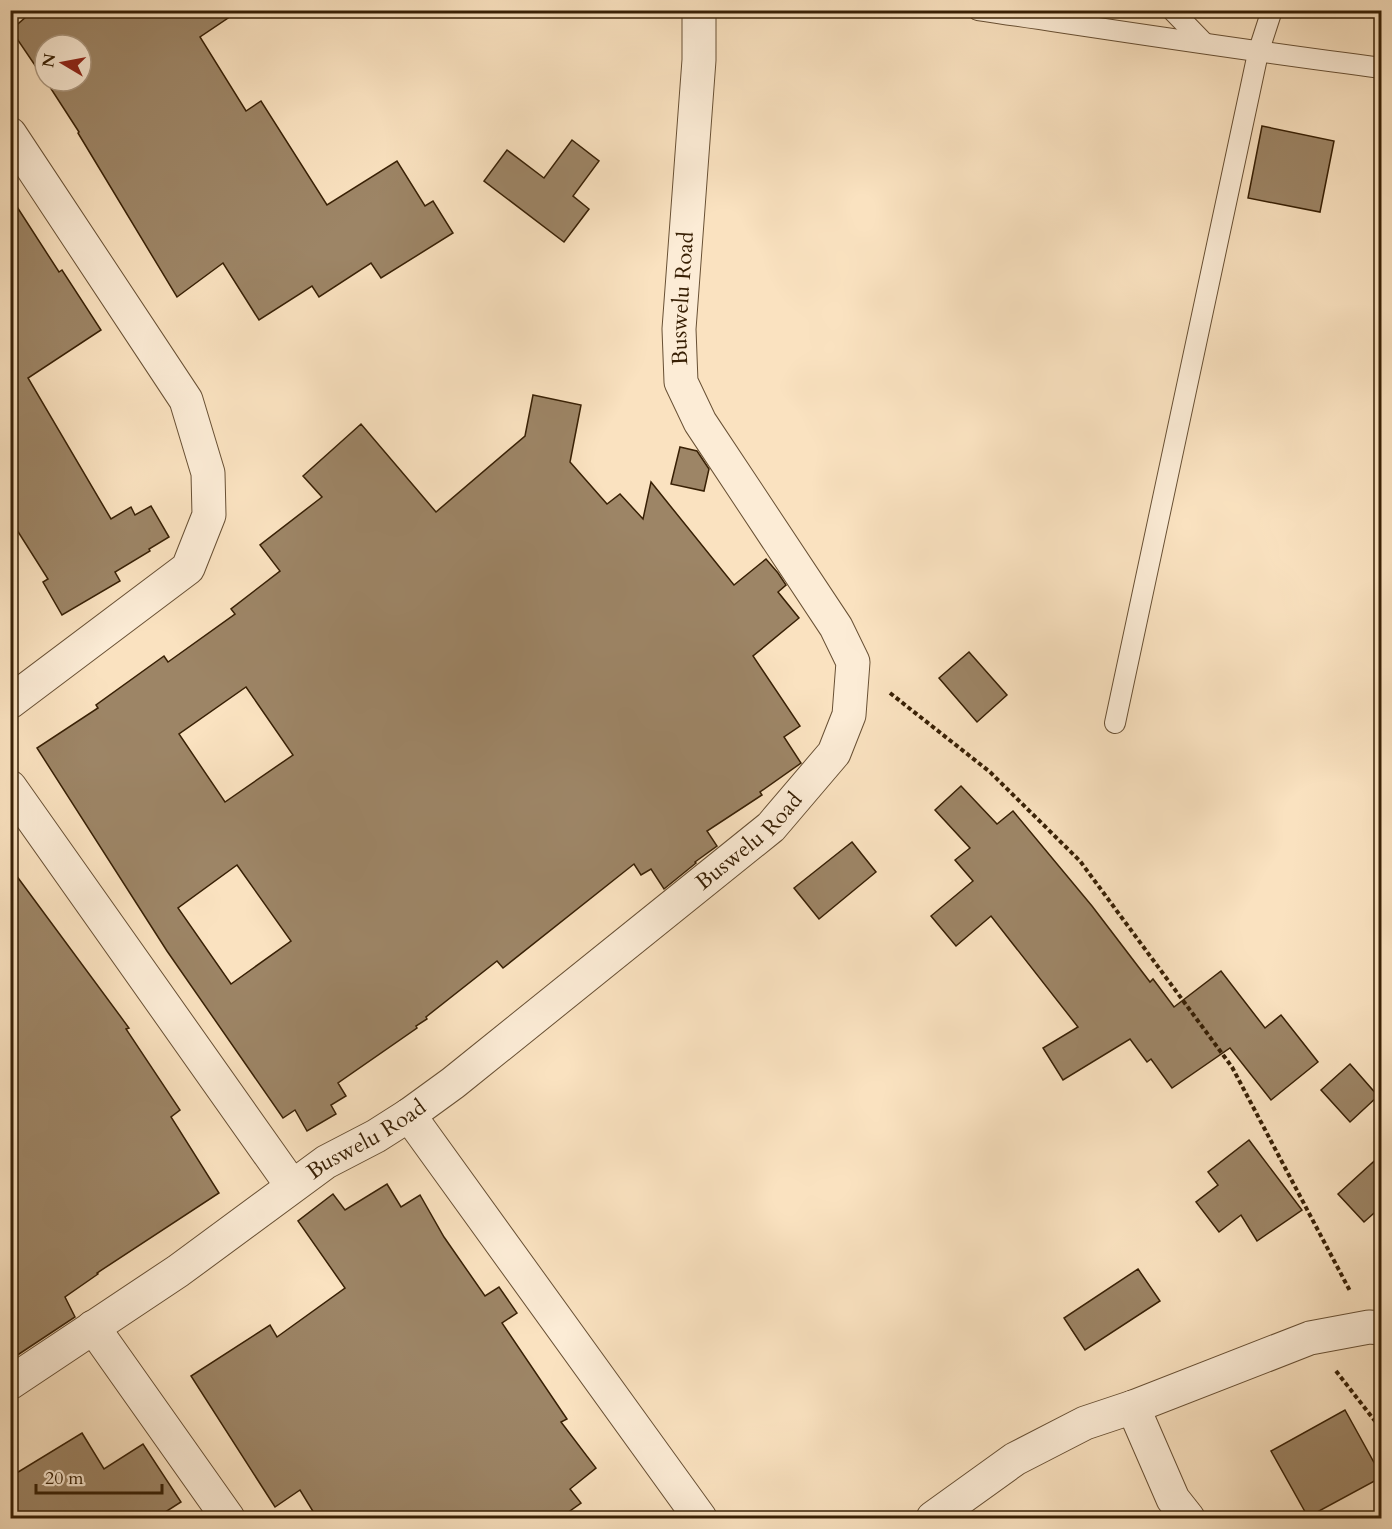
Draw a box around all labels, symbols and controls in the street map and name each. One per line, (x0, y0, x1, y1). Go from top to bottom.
north arrow (33, 33, 93, 93)
text: N (37, 52, 61, 69)
street label: Buswelu Road (664, 230, 701, 366)
street label: Buswelu Road (689, 786, 809, 897)
street label: Buswelu Road (300, 1092, 432, 1186)
scale bar (36, 1457, 162, 1495)
text: 20 m (45, 1466, 84, 1491)

